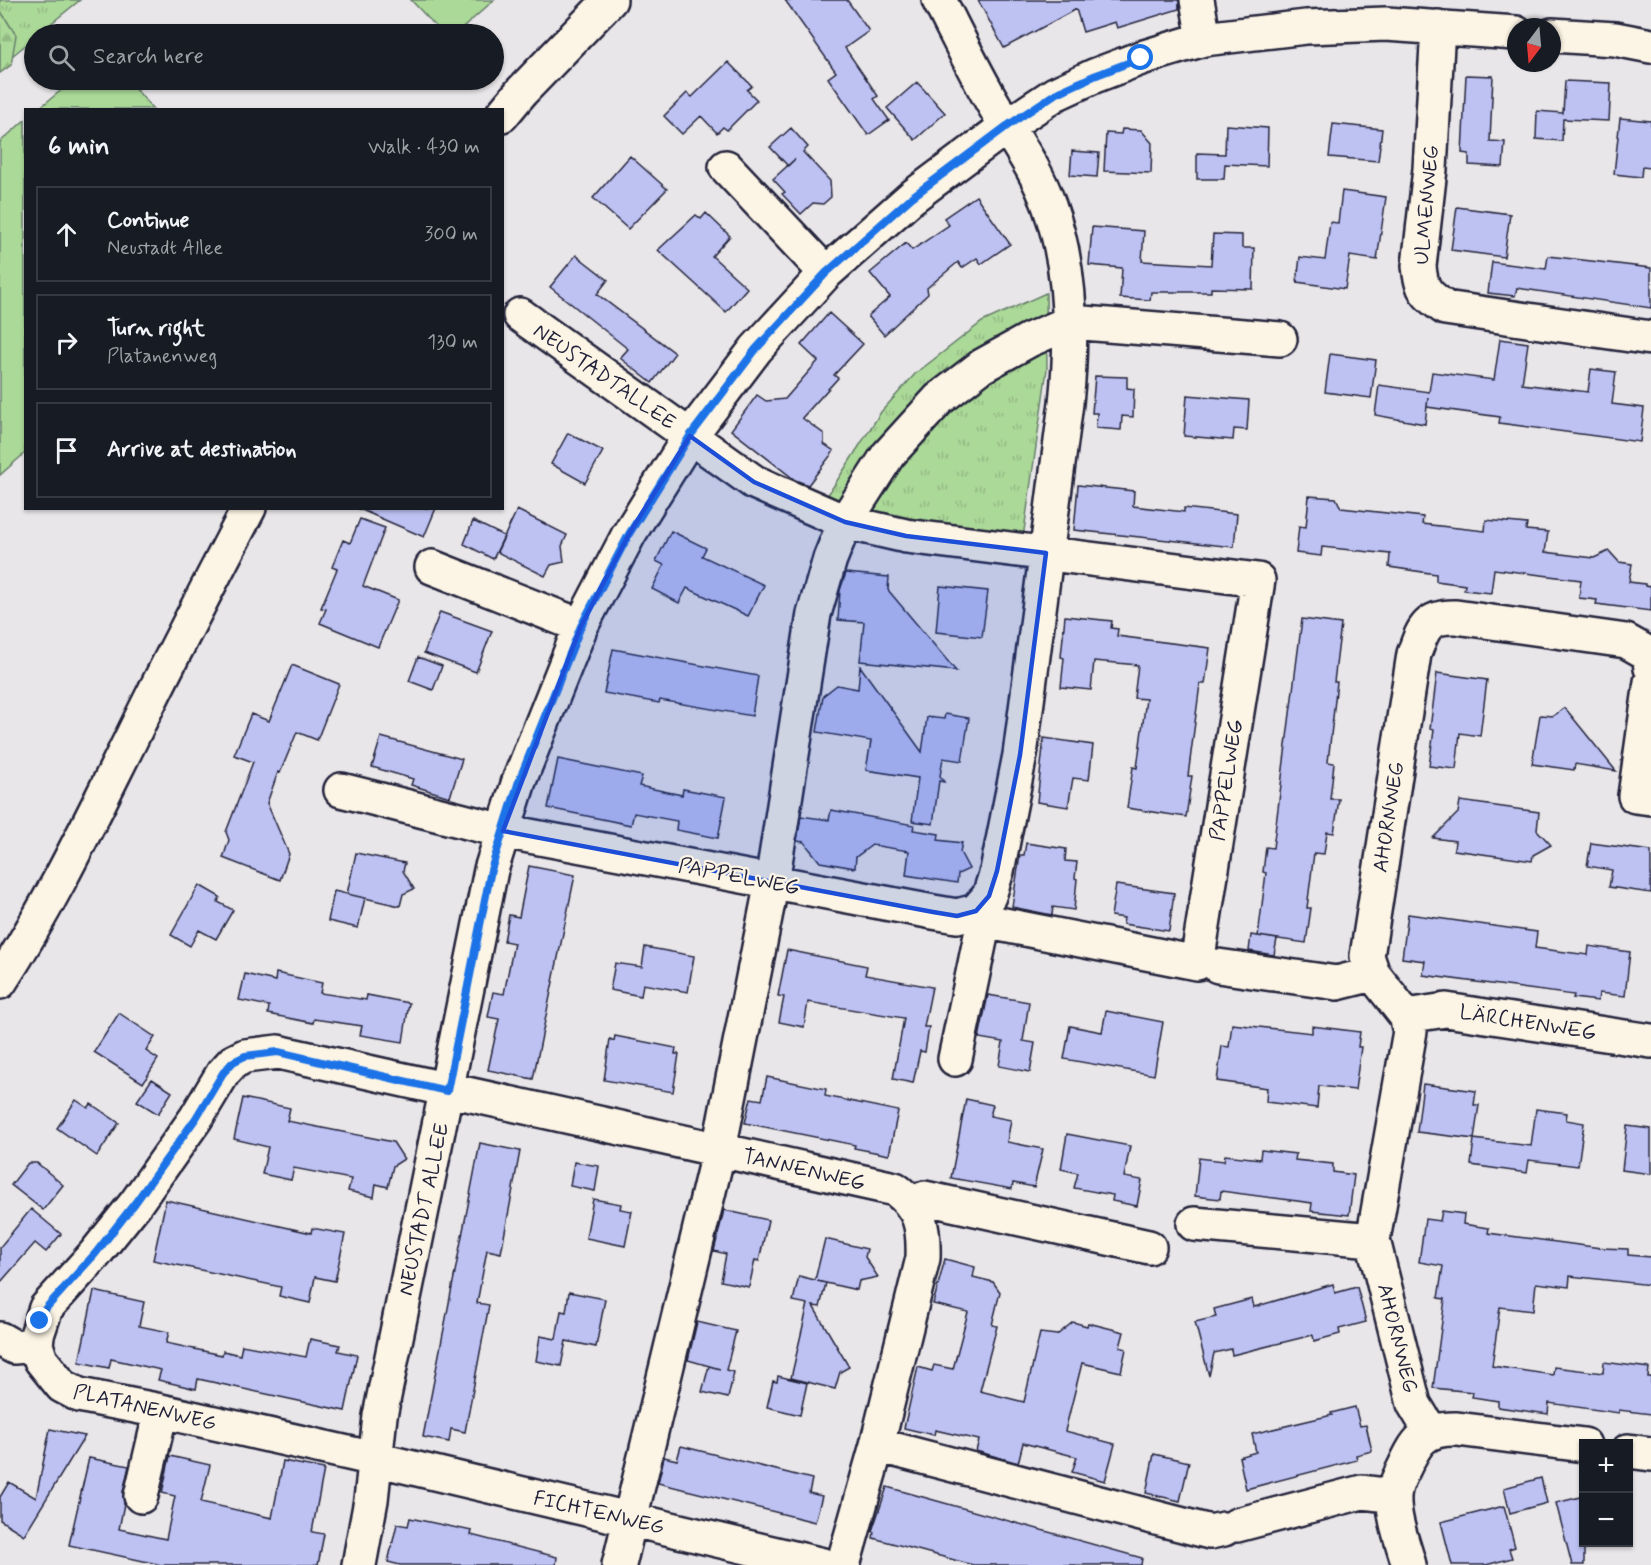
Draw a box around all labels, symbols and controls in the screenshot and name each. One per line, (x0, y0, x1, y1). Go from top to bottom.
north arrow (1507, 18, 1561, 72)
search box (24, 24, 504, 90)
icon: search (45, 41, 78, 74)
text: Search here (93, 43, 204, 71)
route start (1127, 44, 1153, 70)
text: 6 min (48, 130, 110, 164)
text: Walk · 430 m (368, 134, 480, 161)
street label: ULMENWEG (1408, 144, 1446, 266)
text: Continue (107, 207, 189, 235)
icon: ahead (50, 218, 83, 251)
text: 300 m (424, 221, 478, 248)
text: Neustadt Allee (107, 235, 223, 262)
text: Turn right (107, 315, 205, 343)
street label: NEUSTADTALLEE (527, 317, 681, 437)
icon: right (50, 326, 83, 359)
text: 130 m (427, 329, 478, 356)
text: Platanenweg (107, 343, 217, 370)
icon: arrive (50, 434, 83, 467)
text: Arrive at destination (107, 436, 297, 464)
street label: PAPPELWEG (1204, 717, 1250, 843)
street label: AHORNWEG (1366, 760, 1412, 875)
street label: PAPPELWEG (676, 852, 802, 902)
street label: LÄRCHENWEG (1458, 998, 1598, 1048)
street label: NEUSTADT ALLEE (392, 1120, 456, 1298)
street label: TANNENWEG (740, 1142, 868, 1198)
street label: AHORNWEG (1370, 1281, 1424, 1396)
route end (26, 1307, 52, 1333)
street label: PLATANENWEG (71, 1378, 219, 1438)
map controls (1579, 1439, 1633, 1547)
button: + (1579, 1439, 1633, 1493)
street label: FICHTENWEG (531, 1484, 667, 1542)
button: − (1579, 1493, 1633, 1547)

